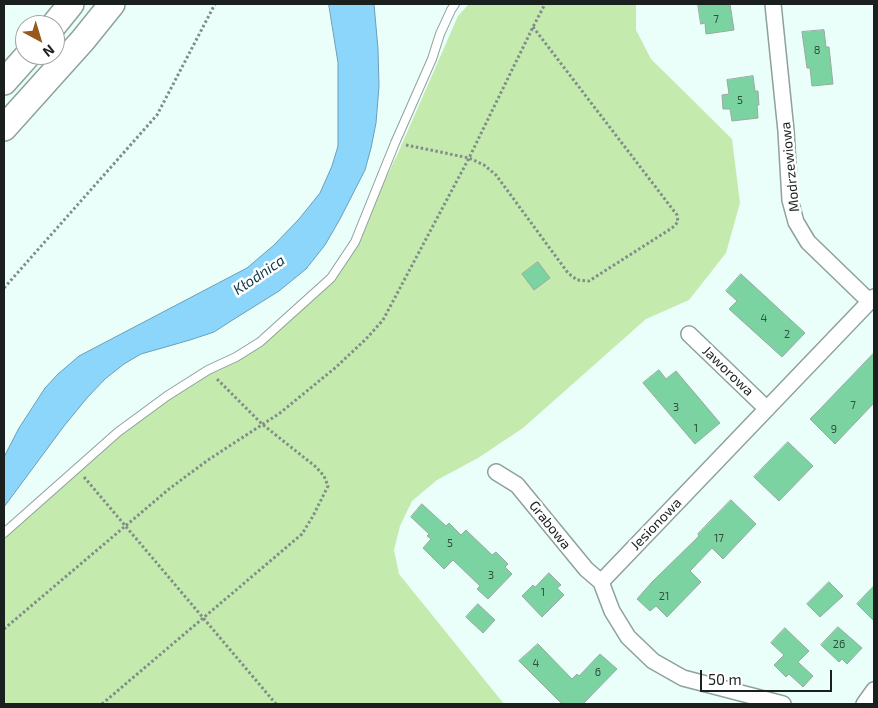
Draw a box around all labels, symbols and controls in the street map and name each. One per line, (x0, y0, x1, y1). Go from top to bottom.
house number: 7 (713, 12, 719, 26)
north arrow (15, 15, 65, 65)
text: N (40, 41, 58, 61)
house number: 8 (814, 43, 820, 57)
house number: 5 (737, 93, 743, 107)
street label: Modrzewiowa (777, 121, 803, 213)
water label: Kłodnica (230, 251, 288, 299)
house number: 4 (761, 311, 767, 325)
house number: 2 (784, 327, 790, 341)
street label: Jaworowa (699, 343, 757, 399)
house number: 7 (850, 398, 856, 412)
house number: 3 (673, 400, 679, 414)
house number: 1 (694, 421, 698, 435)
house number: 9 (831, 422, 837, 436)
street label: Jesionowa (627, 494, 685, 554)
street label: Grabowa (525, 498, 575, 552)
house number: 17 (714, 531, 724, 545)
house number: 5 (447, 536, 453, 550)
house number: 3 (488, 568, 494, 582)
house number: 1 (541, 585, 545, 599)
house number: 21 (659, 589, 669, 603)
house number: 26 (833, 637, 845, 651)
house number: 4 (533, 656, 539, 670)
scale bar (703, 660, 836, 692)
house number: 6 (595, 665, 601, 679)
text: 50 m (708, 670, 742, 688)

